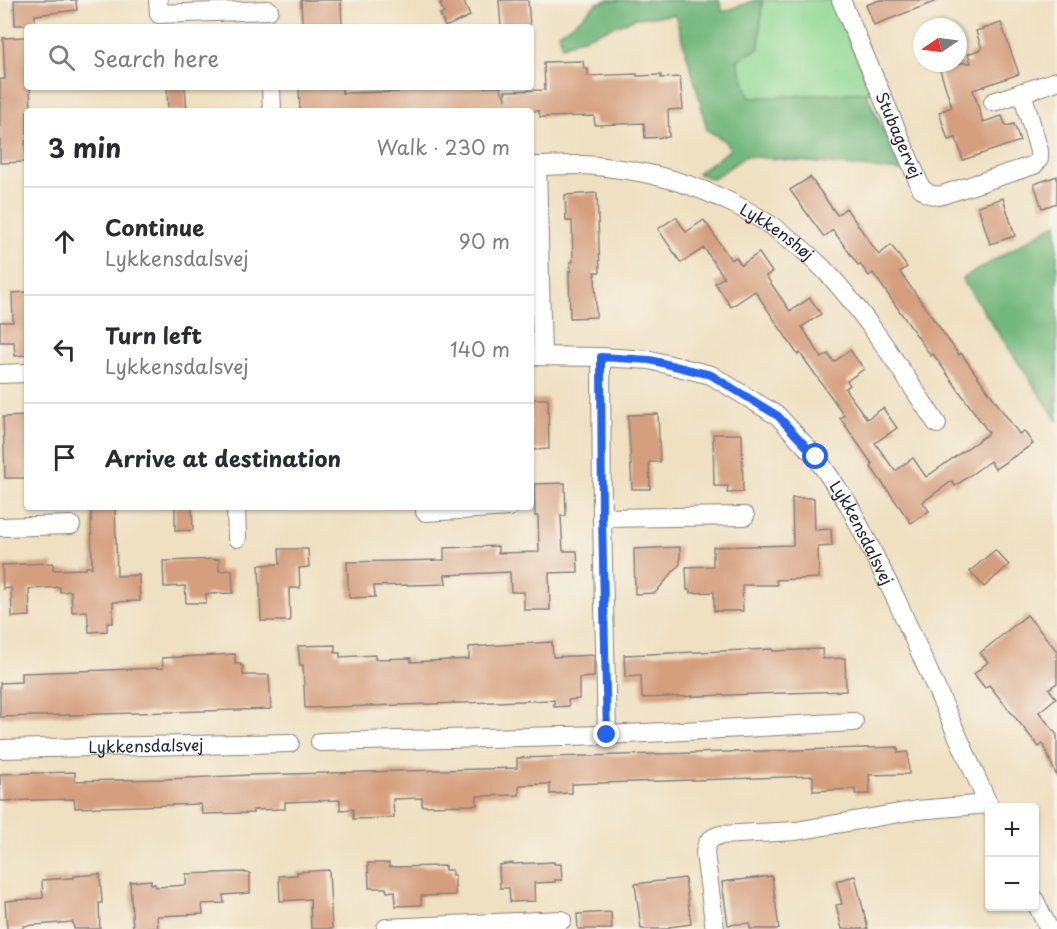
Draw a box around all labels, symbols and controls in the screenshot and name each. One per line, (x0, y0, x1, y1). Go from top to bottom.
north arrow (913, 18, 967, 72)
search box (24, 24, 534, 90)
icon: search (45, 41, 78, 74)
text: Search here (93, 41, 219, 74)
street label: Stubagervej (871, 88, 929, 182)
text: 3 min (48, 128, 121, 167)
text: Walk · 230 m (377, 132, 510, 162)
street label: Lykkenshøj (736, 196, 820, 265)
text: Continue (105, 210, 204, 243)
icon: ahead (48, 225, 81, 258)
text: 90 m (459, 226, 510, 256)
text: Lykkensdalsvej (105, 243, 249, 273)
text: Turn left (105, 318, 202, 351)
icon: left (48, 333, 81, 366)
text: 140 m (450, 334, 510, 364)
text: Lykkensdalsvej (105, 351, 249, 381)
icon: arrive (48, 441, 81, 474)
text: Arrive at destination (105, 441, 341, 474)
route start (802, 443, 828, 469)
street label: Lykkensdalsvej (825, 475, 900, 589)
route end (593, 721, 619, 747)
street label: Lykkensdalsvej (88, 732, 204, 758)
map controls (985, 803, 1039, 911)
button: + (985, 803, 1039, 857)
button: − (985, 857, 1039, 911)

